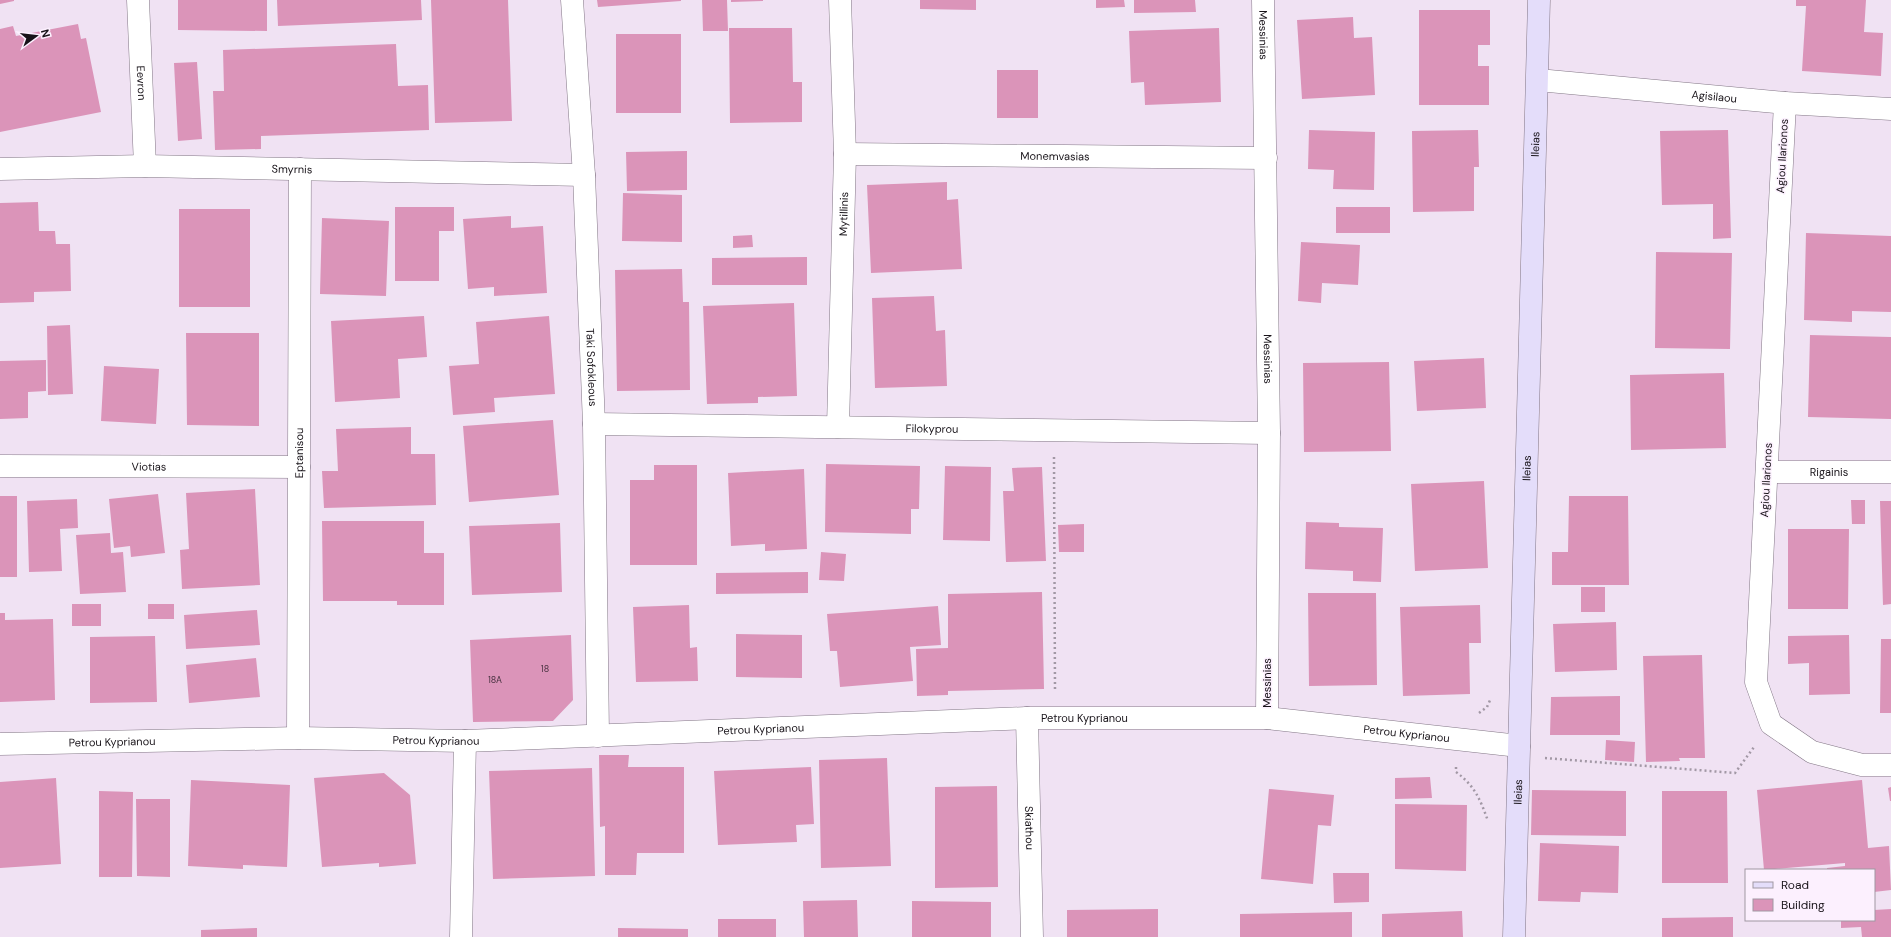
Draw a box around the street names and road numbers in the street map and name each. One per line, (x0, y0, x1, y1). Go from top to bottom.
street label: Messinias (1256, 10, 1271, 60)
street label: Eevron (134, 65, 149, 101)
street label: Agisilaou (1691, 87, 1738, 105)
street label: Agiou Ilarionos (1773, 118, 1791, 194)
street label: Ileias (1528, 131, 1542, 157)
street label: Monemvasias (1020, 149, 1090, 163)
street label: Smyrnis (271, 162, 312, 176)
street label: Mytillinis (836, 192, 851, 236)
street label: Taki Sofokleous (583, 328, 600, 407)
street label: Messinias (1261, 334, 1275, 384)
street label: Filokyprou (905, 421, 958, 436)
street label: Eptanisou (292, 428, 306, 478)
street label: Agiou Ilarionos (1757, 442, 1775, 518)
street label: Ileias (1519, 455, 1534, 481)
street label: Viotias (132, 459, 166, 474)
street label: Rigainis (1810, 465, 1848, 479)
street label: Messinias (1260, 658, 1274, 708)
street label: Petrou Kyprianou (1041, 711, 1128, 725)
street label: Petrou Kyprianou (717, 720, 804, 738)
street label: Petrou Kyprianou (1363, 722, 1451, 745)
street label: Petrou Kyprianou (392, 733, 480, 748)
street label: Petrou Kyprianou (68, 734, 156, 750)
street label: Ileias (1511, 779, 1525, 805)
street label: Skiathou (1022, 806, 1037, 850)

